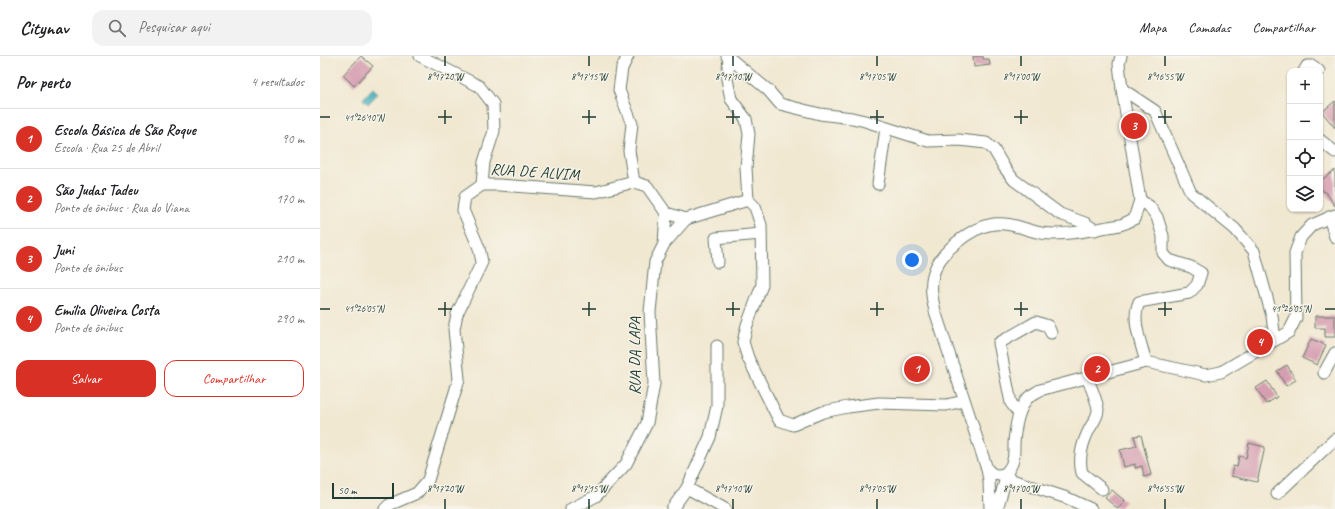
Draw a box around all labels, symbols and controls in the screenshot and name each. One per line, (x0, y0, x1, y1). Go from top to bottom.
search box (92, 10, 372, 46)
text: Citynav (20, 16, 68, 40)
icon: search (106, 17, 128, 39)
text: Pesquisar aqui (138, 18, 210, 37)
text: Mapa (1139, 19, 1166, 36)
text: Camadas (1188, 19, 1231, 36)
text: Compartilhar (1253, 19, 1315, 36)
map controls (1287, 68, 1323, 212)
button: + (1287, 68, 1323, 104)
text: 8°17'20"W (427, 70, 465, 83)
text: 8°17'15"W (571, 70, 609, 83)
text: 8°17'10"W (715, 70, 753, 83)
text: 8°17'05"W (859, 70, 897, 83)
text: 8°17'00"W (1003, 70, 1041, 83)
text: 8°16'55"W (1147, 70, 1185, 83)
text: Por perto (16, 72, 70, 93)
text: 4 resultados (251, 74, 304, 90)
button: − (1287, 104, 1323, 140)
text: 41°26'10"N (344, 111, 386, 124)
pin: 3 (1121, 111, 1147, 141)
text: Escola Básica de São Roque (54, 121, 196, 140)
text: 1 (26, 131, 32, 147)
text: 90 m (282, 131, 304, 147)
text: Escola · Rua 25 de Abril (54, 140, 159, 156)
button: locate (1287, 140, 1323, 176)
street label: RUA DE ALVIM (490, 159, 582, 185)
button: layers (1287, 176, 1323, 212)
text: São Judas Tadeu (54, 181, 137, 200)
text: 2 (26, 191, 32, 207)
text: 170 m (276, 191, 304, 207)
text: Ponto de ônibus · Rua do Viana (54, 200, 189, 216)
text: Juni (54, 241, 74, 260)
your location (902, 250, 922, 270)
text: 3 (26, 251, 32, 267)
text: 210 m (276, 251, 304, 267)
text: Ponto de ônibus (54, 260, 122, 276)
text: Emília Oliveira Costa (54, 301, 159, 320)
text: 41°26'05"N (344, 302, 386, 315)
text: 41°26'05"N (1271, 302, 1313, 315)
text: 4 (26, 311, 32, 327)
text: 290 m (276, 311, 304, 327)
street label: RUA DA LAPA (625, 316, 645, 395)
text: Ponto de ônibus (54, 320, 122, 336)
pin: 4 (1247, 327, 1273, 357)
pin: 1 (904, 354, 930, 384)
pin: 2 (1084, 354, 1110, 384)
button: Salvar (16, 360, 156, 397)
button: Compartilhar (164, 360, 304, 397)
scale bar (332, 481, 394, 500)
text: 8°17'20"W (427, 482, 465, 495)
text: 8°17'15"W (571, 482, 609, 495)
text: 8°17'10"W (715, 482, 753, 495)
text: 8°17'05"W (859, 482, 897, 495)
text: 8°17'00"W (1003, 482, 1041, 495)
text: 8°16'55"W (1147, 482, 1185, 495)
text: 50 m (338, 483, 357, 497)

